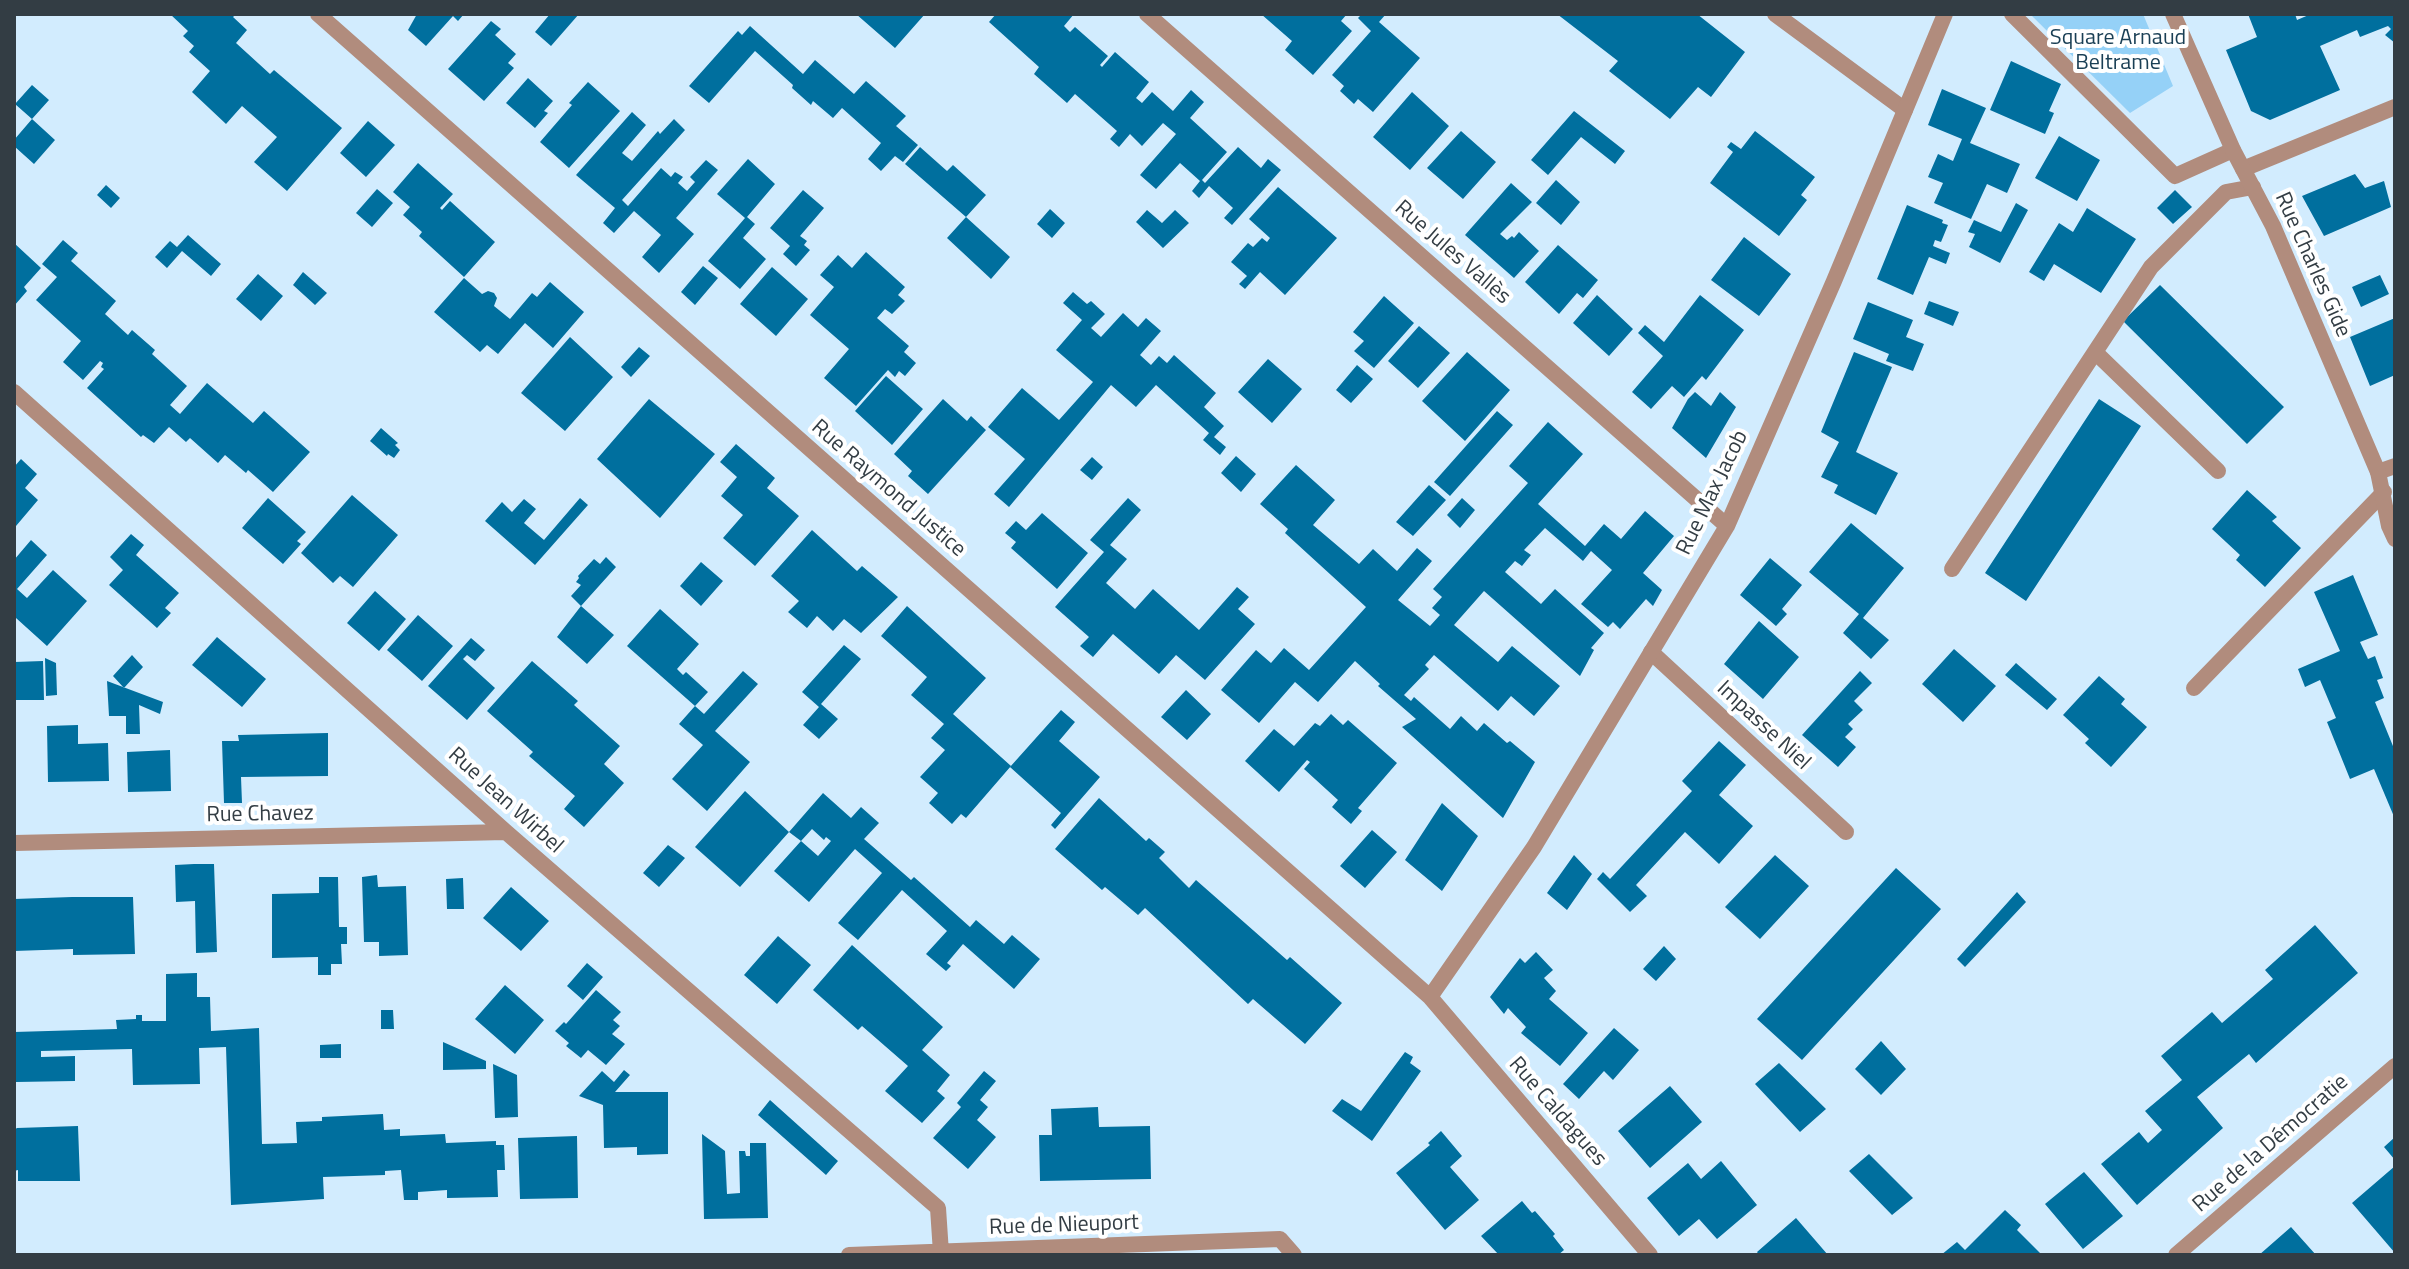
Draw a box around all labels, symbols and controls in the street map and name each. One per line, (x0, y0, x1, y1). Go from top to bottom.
park label: Square Arnaud Beltrame (2050, 26, 2186, 78)
street label: Rue Charles Gide (2268, 188, 2356, 342)
street label: Rue Jules Vallès (1389, 195, 1515, 311)
street label: Rue Raymond Justice (805, 415, 971, 563)
street label: Rue Max Jacob (1671, 426, 1755, 560)
street label: Impasse Niel (1711, 676, 1815, 776)
street label: Rue Jean Wirbel (442, 742, 568, 860)
street label: Rue Chavez (206, 801, 314, 829)
street label: Rue Caldagues (1502, 1052, 1612, 1172)
street label: Rue de la Démocratie (2188, 1069, 2354, 1219)
street label: Rue de Nieuport (989, 1210, 1139, 1242)

